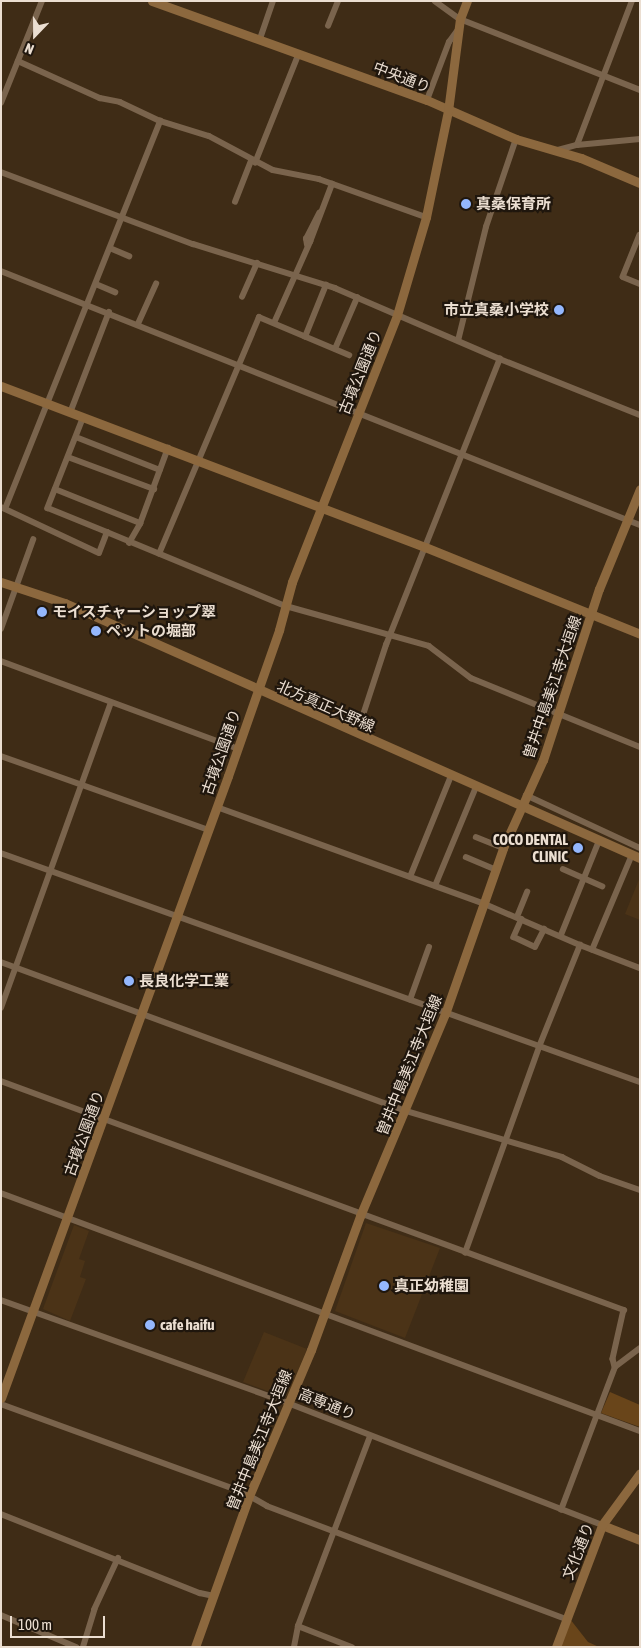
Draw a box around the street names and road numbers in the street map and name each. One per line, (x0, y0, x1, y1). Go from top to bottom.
street label: 中央通り (371, 58, 433, 96)
street label: 古墳公園通り (335, 327, 385, 417)
street label: 曽井中島美江寺大垣線 (519, 613, 585, 761)
street label: 北方真正大野線 (274, 676, 378, 736)
street label: 古墳公園通り (198, 707, 244, 797)
street label: 曽井中島美江寺大垣線 (373, 992, 445, 1138)
street label: 古墳公園通り (60, 1088, 108, 1178)
street label: 曽井中島美江寺大垣線 (223, 1367, 295, 1513)
street label: 高専通り (296, 1384, 358, 1424)
street label: 文化通り (558, 1520, 598, 1582)

